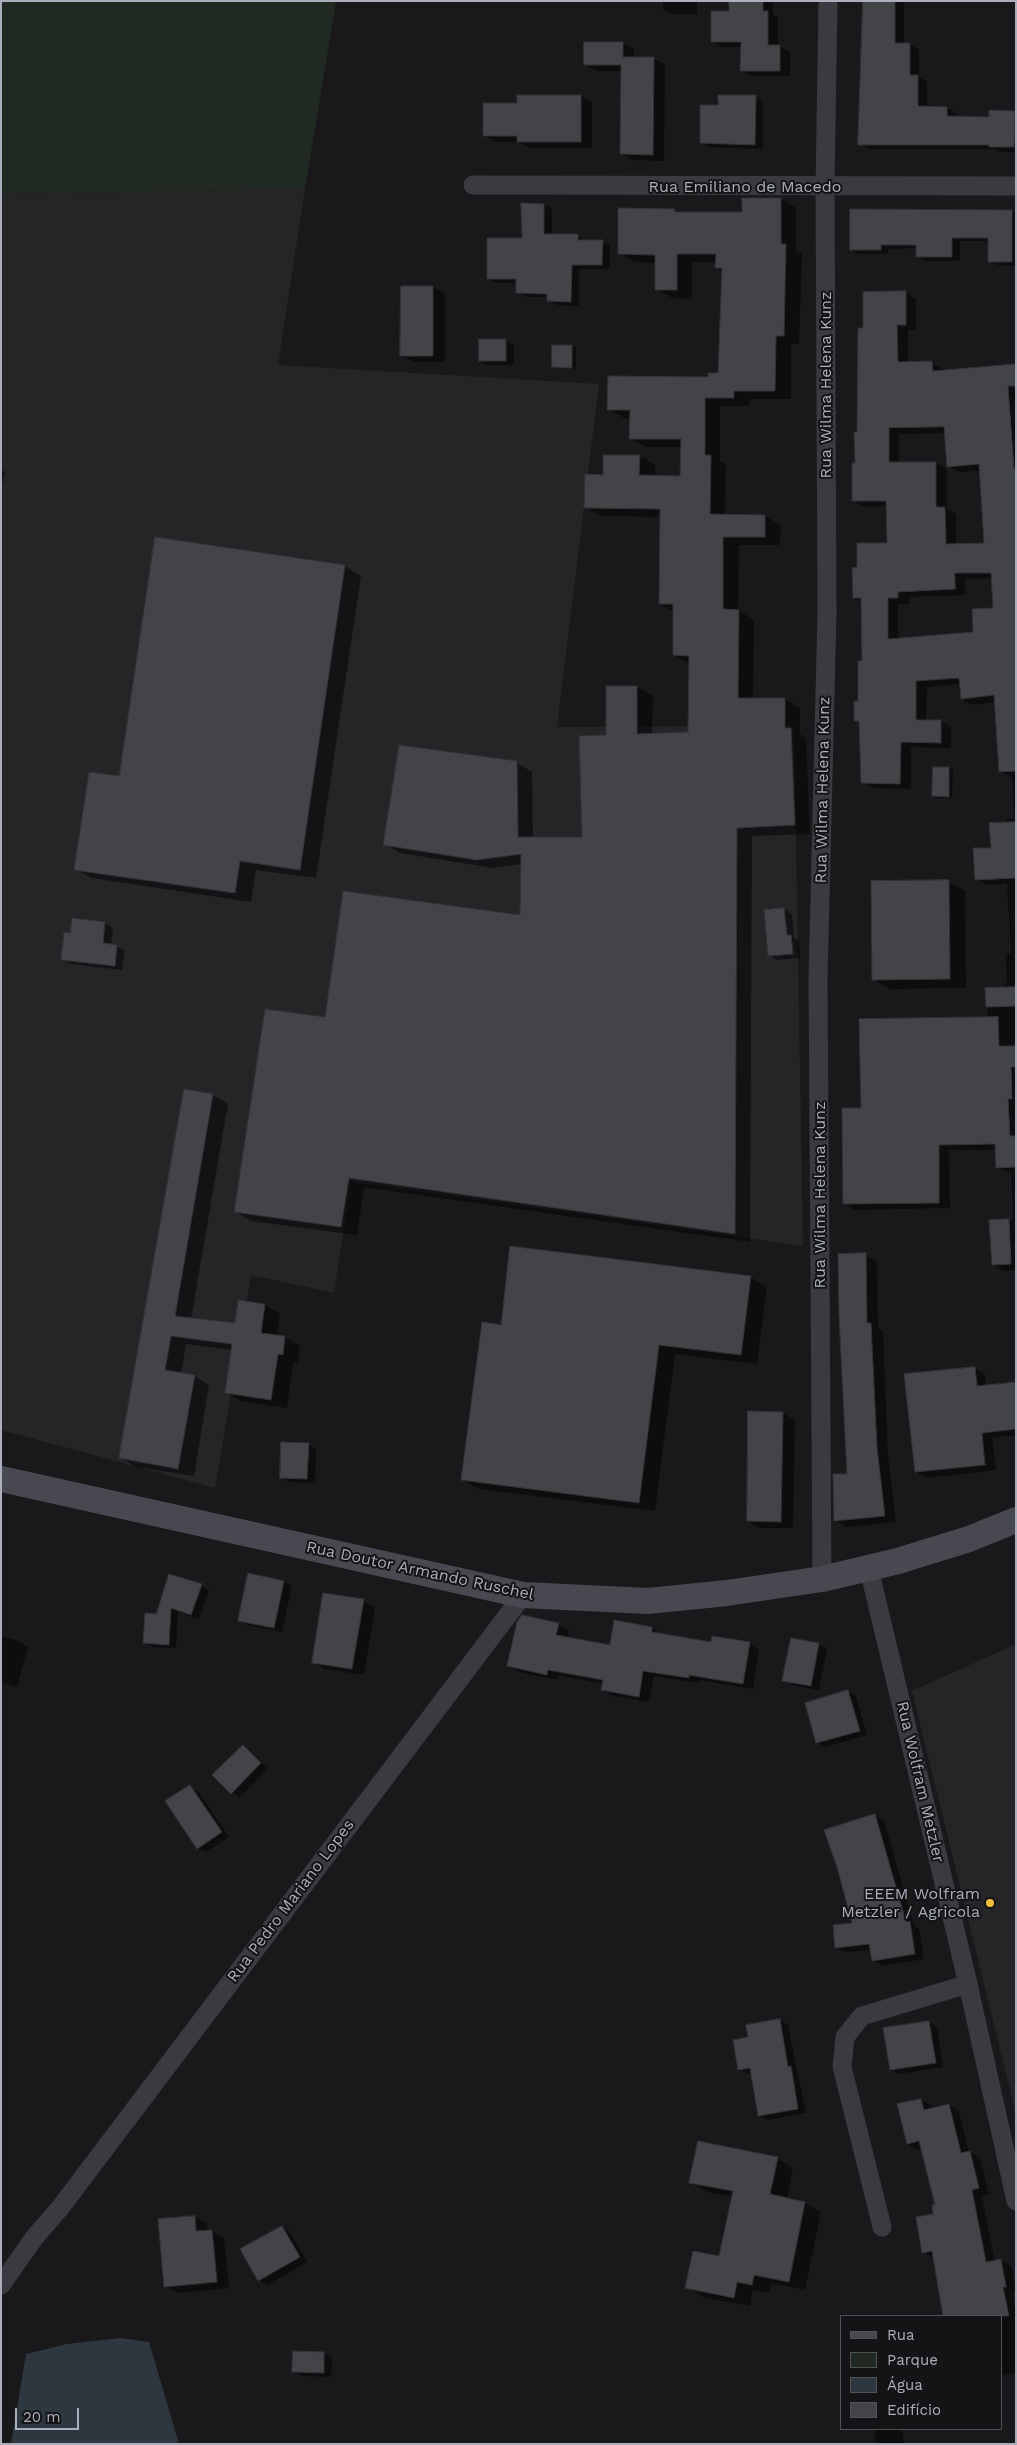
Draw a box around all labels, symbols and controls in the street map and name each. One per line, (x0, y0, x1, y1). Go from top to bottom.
street label: Rua Emiliano de Macedo (649, 177, 841, 197)
street label: Rua Wilma Helena Kunz (816, 292, 836, 478)
street label: Rua Wilma Helena Kunz (812, 696, 834, 884)
street label: Rua Wilma Helena Kunz (810, 1102, 830, 1288)
street label: Rua Doutor Armando Ruschel (304, 1537, 536, 1605)
street label: Rua Wolfram Metzler (892, 1699, 948, 1865)
street label: Rua Pedro Mariano Lopes (223, 1816, 359, 1986)
place label: EEEM Wolfram Metzler / Agricola (841, 1884, 980, 1922)
marker: EEEM Wolfram Metzler / Agricola (984, 1897, 996, 1909)
legend (840, 2315, 1002, 2430)
text: Rua (887, 2326, 915, 2344)
text: Parque (887, 2351, 938, 2369)
text: Água (887, 2376, 923, 2394)
scale bar (18, 2398, 81, 2430)
text: Edifício (887, 2401, 941, 2419)
text: 20 m (23, 2408, 61, 2426)

